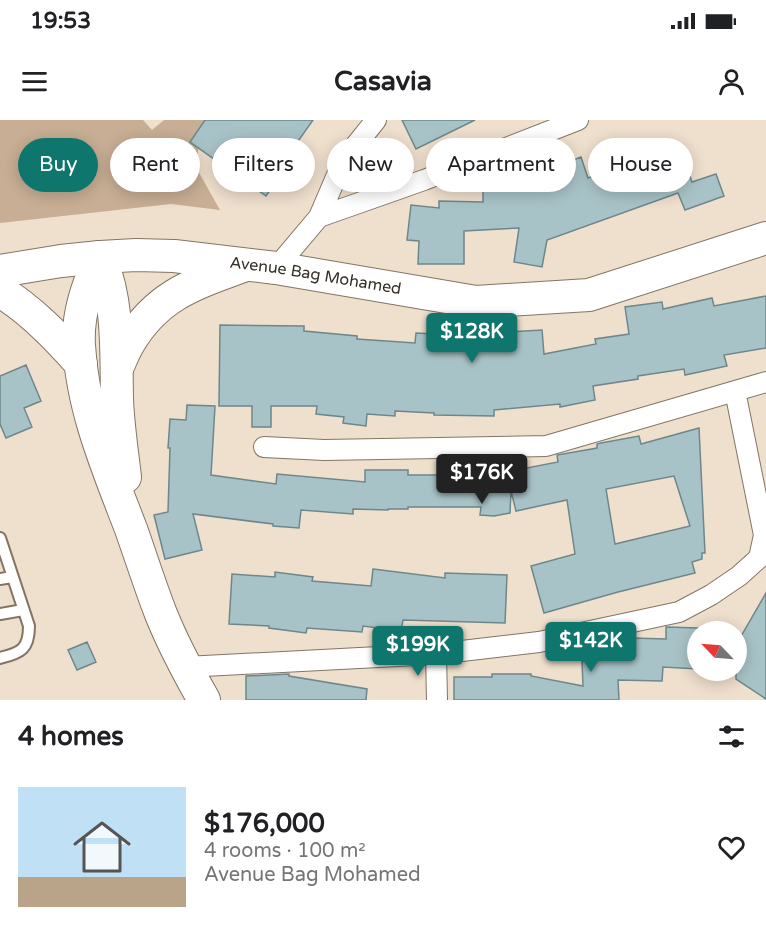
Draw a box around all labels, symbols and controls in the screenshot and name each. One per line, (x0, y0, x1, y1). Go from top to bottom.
text: 19:53 (30, 8, 91, 34)
icon: menu (18, 65, 51, 98)
text: Casavia (334, 65, 432, 98)
icon: person (715, 65, 748, 98)
chip: Buy (18, 138, 98, 192)
chip: Rent (110, 138, 200, 192)
chip: Filters (212, 138, 315, 192)
chip: New (327, 138, 414, 192)
chip: Apartment (426, 138, 576, 192)
chip: House (588, 138, 693, 192)
street label: Avenue Bag Mohamed (229, 253, 403, 299)
pin: $128K (430, 313, 514, 364)
text: $128K (440, 320, 504, 344)
pin: $176K (440, 454, 524, 505)
text: $176K (450, 461, 514, 485)
north arrow (687, 621, 747, 681)
map controls (687, 621, 747, 681)
pin: $142K (549, 622, 633, 673)
pin: $199K (376, 626, 460, 677)
text: $142K (559, 629, 623, 653)
text: $199K (386, 633, 450, 657)
icon: filters (715, 720, 748, 753)
text: 4 homes (18, 721, 124, 752)
text: $176,000 (204, 808, 325, 839)
icon: home (66, 811, 138, 883)
icon: heart (715, 831, 748, 864)
text: 4 rooms · 100 m² (204, 839, 366, 863)
text: Avenue Bag Mohamed (204, 863, 421, 887)

